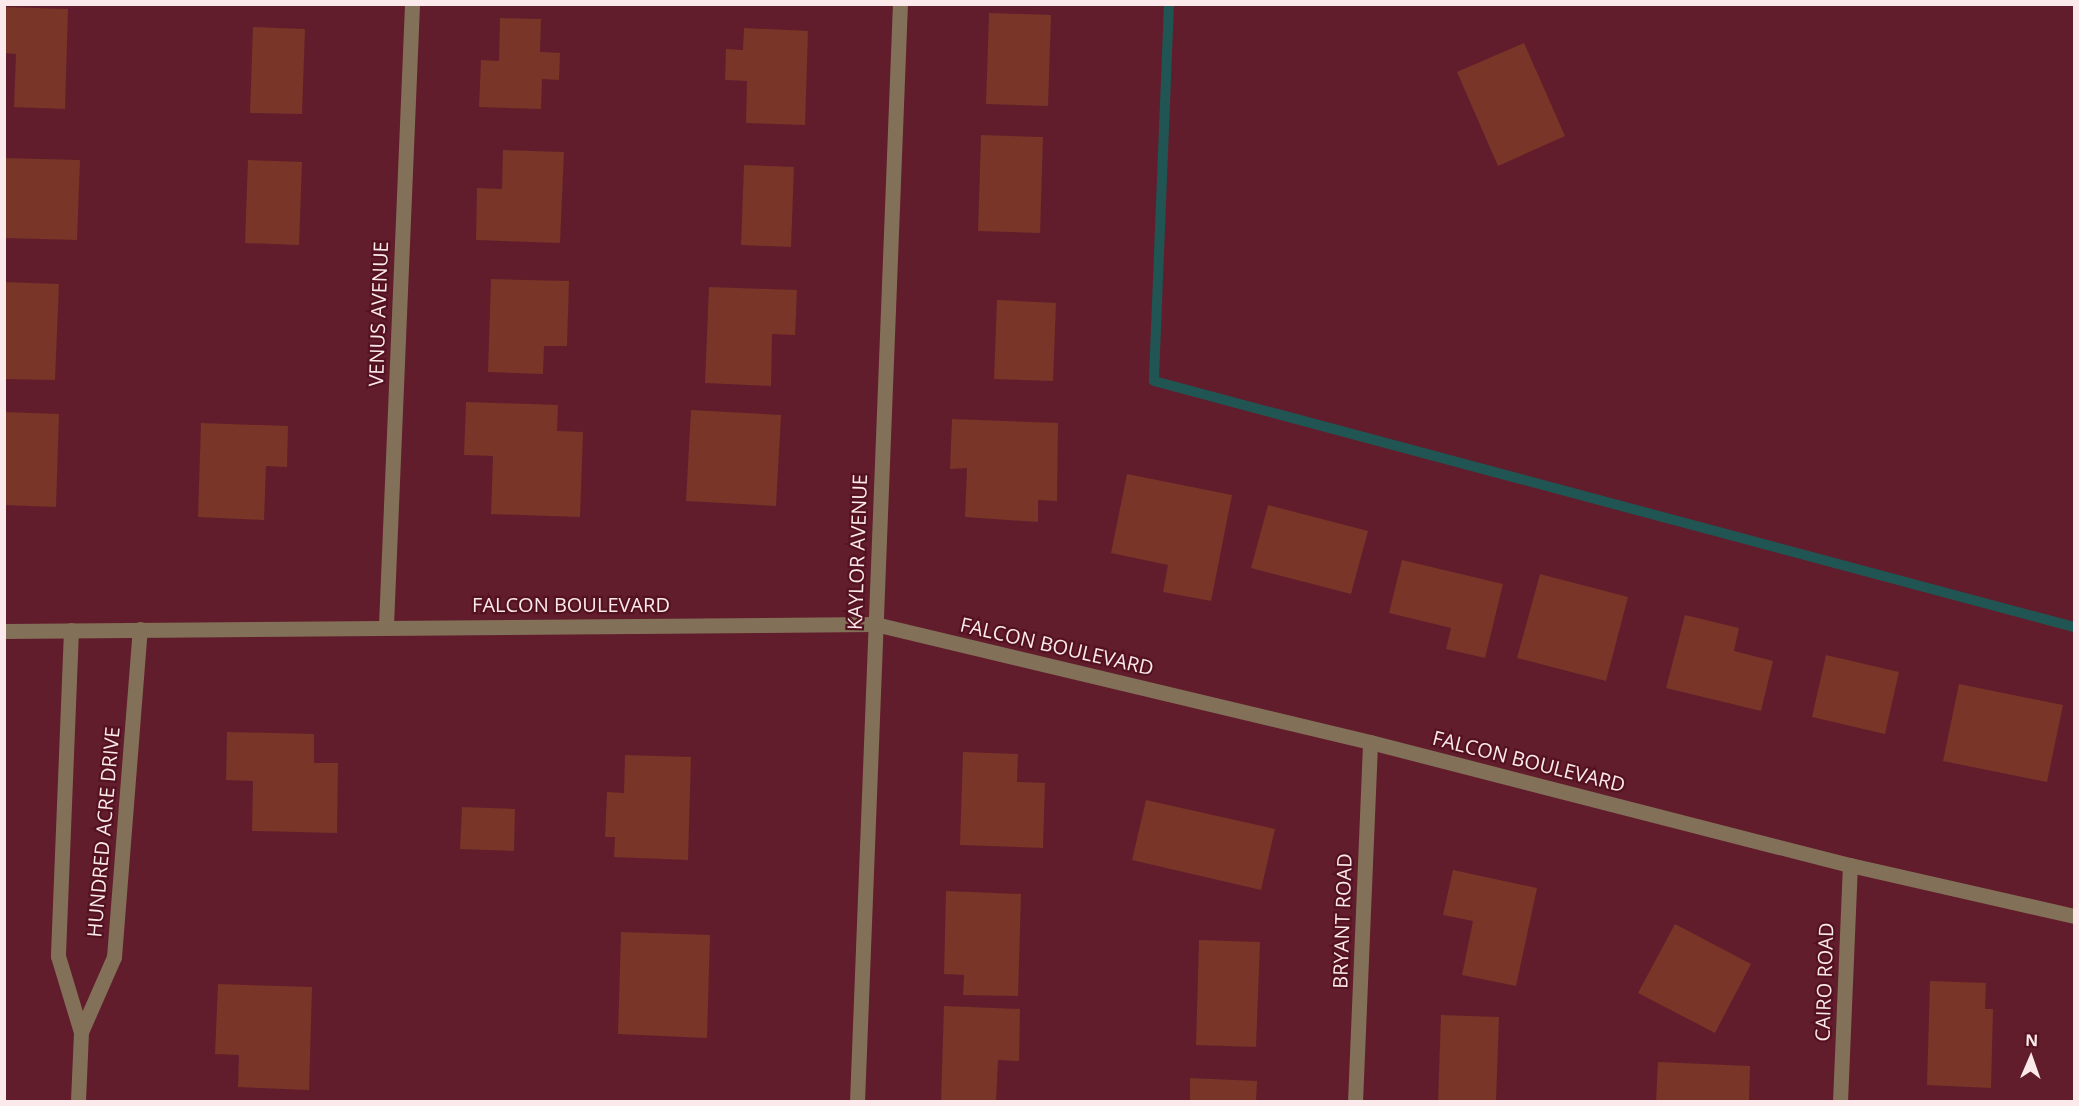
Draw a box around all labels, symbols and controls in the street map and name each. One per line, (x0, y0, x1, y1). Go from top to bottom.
street label: VENUS AVENUE (363, 241, 393, 387)
street label: KAYLOR AVENUE (842, 474, 872, 630)
street label: FALCON BOULEVARD (472, 592, 670, 616)
street label: FALCON BOULEVARD (958, 612, 1156, 680)
street label: FALCON BOULEVARD (1430, 725, 1628, 797)
street label: HUNDRED ACRE DRIVE (82, 726, 124, 938)
street label: BRYANT ROAD (1328, 853, 1356, 989)
street label: CAIRO ROAD (1810, 922, 1838, 1042)
north arrow (2001, 1028, 2061, 1088)
text: N (2025, 1029, 2039, 1051)

